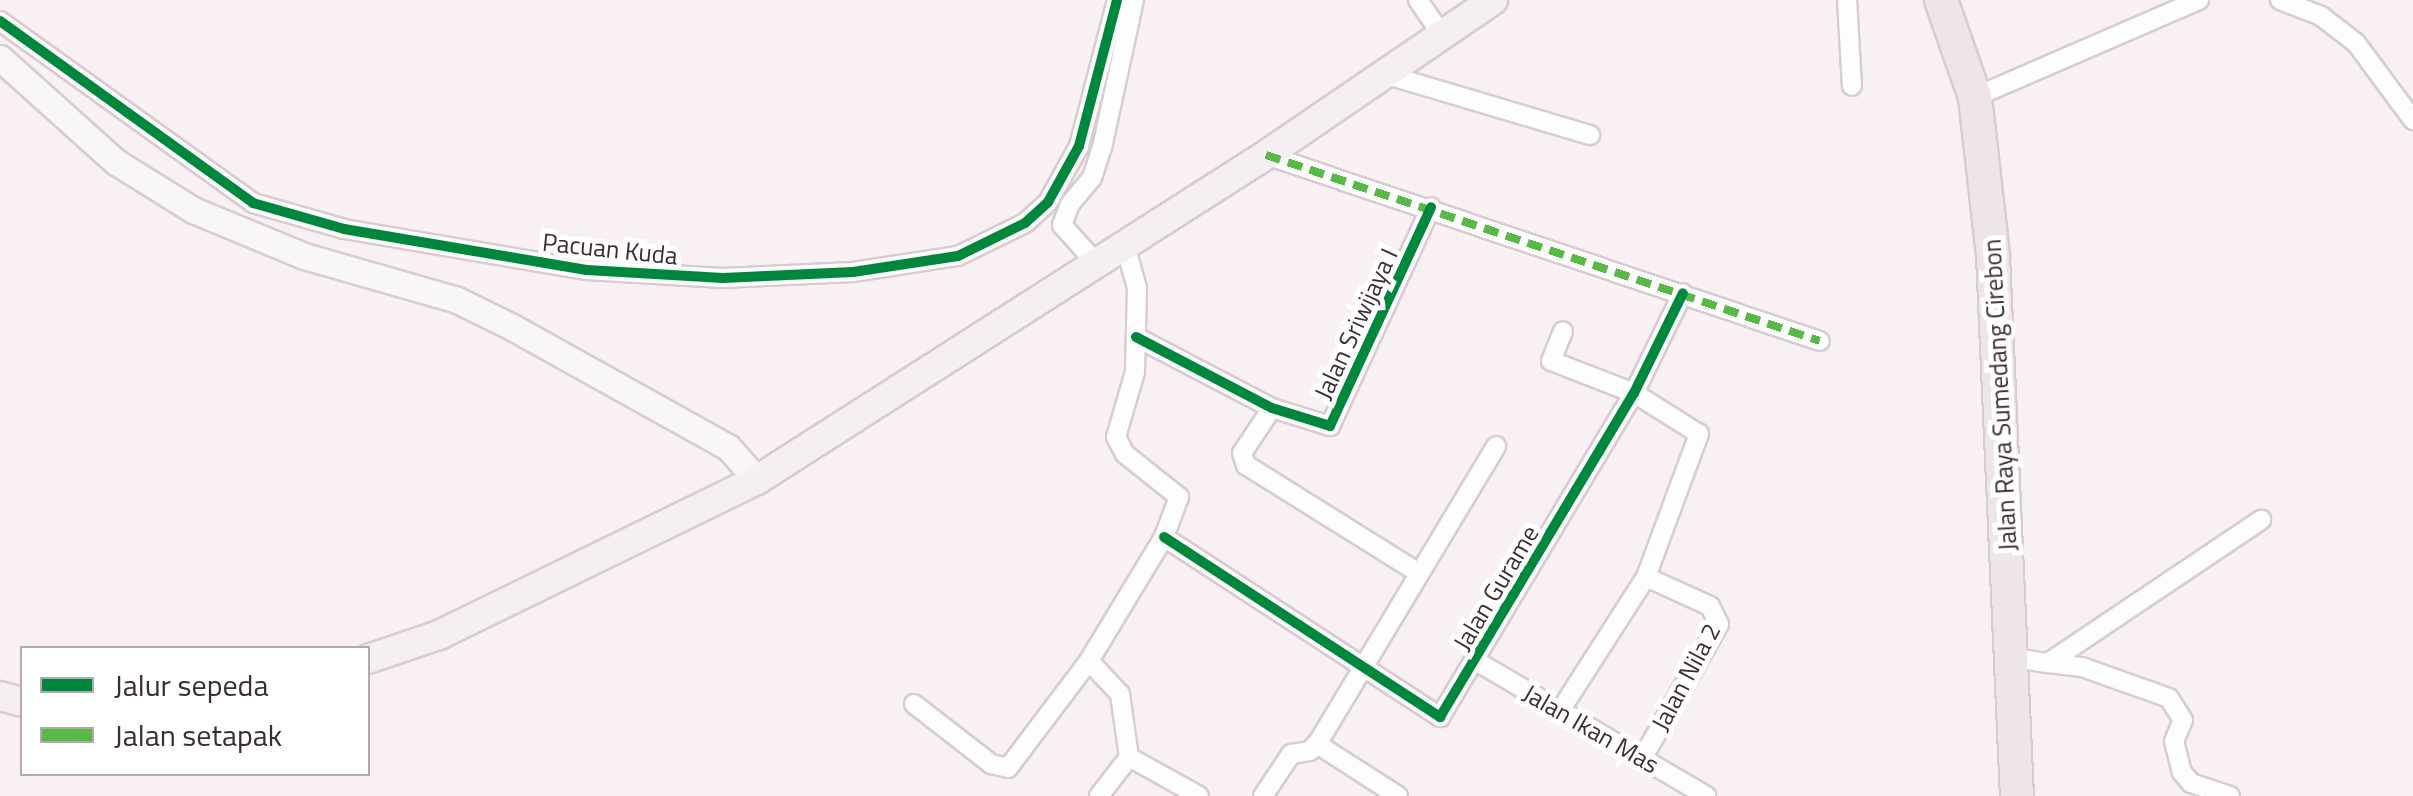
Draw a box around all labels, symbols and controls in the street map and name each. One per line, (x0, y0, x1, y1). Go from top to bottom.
street label: Pacuan Kuda (541, 227, 679, 271)
street label: Jalan Raya Sumedang Cirebon (1977, 238, 2023, 552)
street label: Jalan Sriwijaya I (1308, 244, 1404, 404)
street label: Jalan Gurame (1447, 520, 1545, 656)
street label: Jalan Nila 2 (1645, 618, 1727, 736)
legend (20, 646, 370, 776)
text: Jalur sepeda (114, 662, 269, 708)
street label: Jalan Ikan Mas (1518, 678, 1664, 780)
text: Jalan setapak (114, 712, 282, 758)

